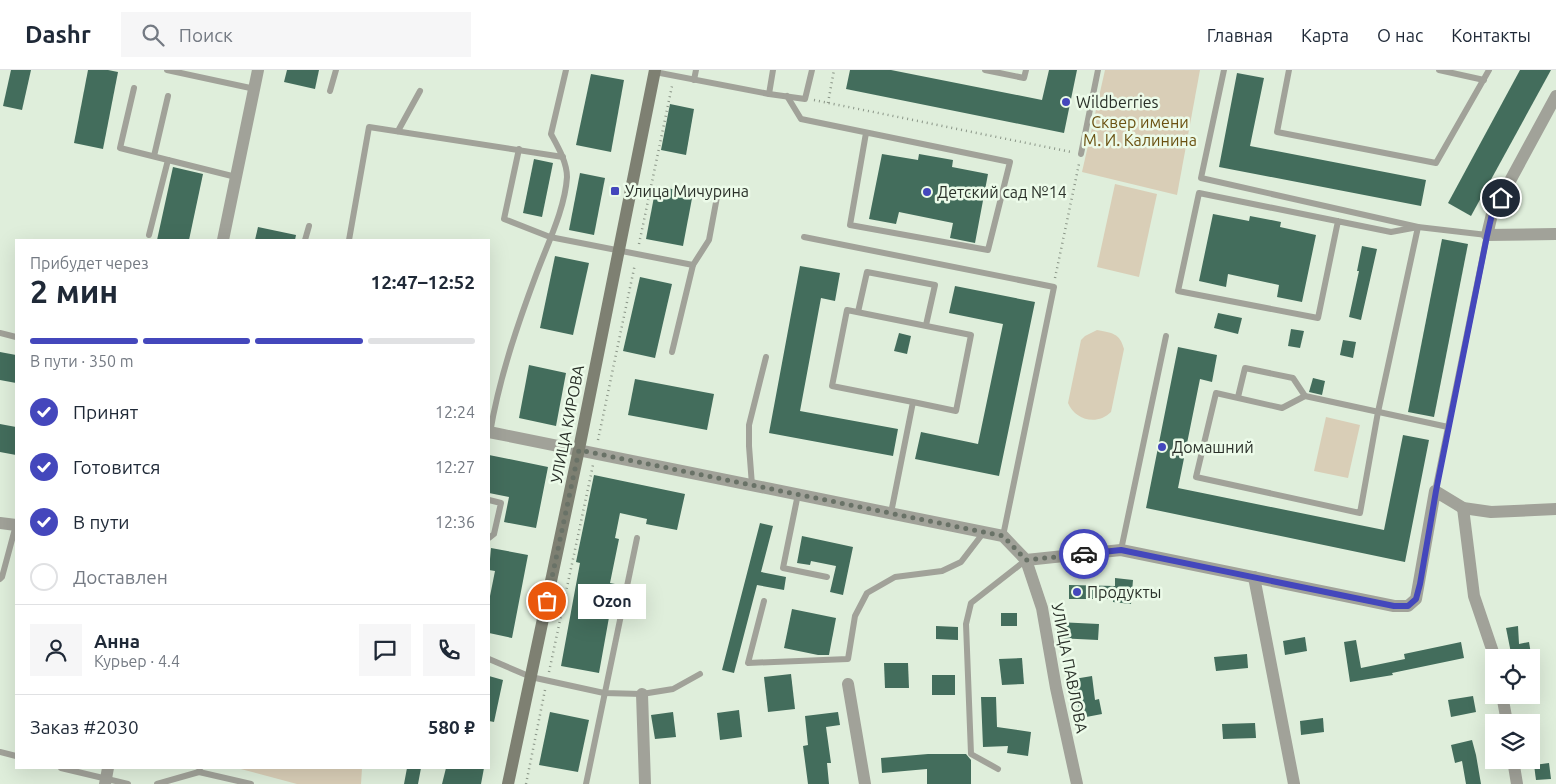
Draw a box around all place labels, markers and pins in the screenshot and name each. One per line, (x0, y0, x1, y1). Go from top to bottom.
place label: Wildberries (1076, 93, 1159, 111)
marker: Wildberries (1060, 96, 1072, 108)
pin (1480, 177, 1522, 219)
place label: Улица Мичурина (625, 182, 749, 200)
place label: Детский сад №14 (937, 183, 1067, 201)
marker: Улица Мичурина (609, 185, 621, 197)
marker: Детский сад №14 (921, 186, 933, 198)
place label: Домашний (1172, 438, 1254, 456)
marker: Домашний (1156, 441, 1168, 453)
pin (526, 580, 568, 622)
place label: Продукты (1087, 583, 1162, 601)
callout: Ozon (577, 584, 644, 618)
marker: Продукты (1071, 586, 1083, 598)

